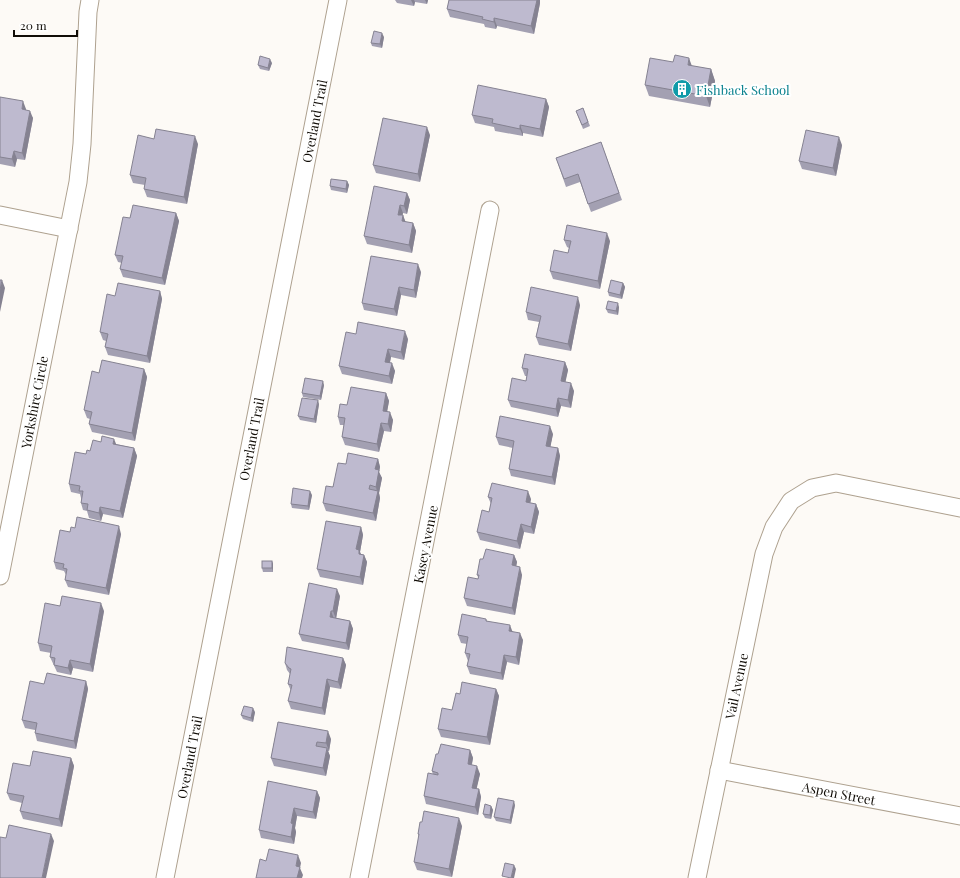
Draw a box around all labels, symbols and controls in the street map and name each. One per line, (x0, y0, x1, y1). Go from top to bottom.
scale bar (14, 12, 77, 38)
text: 20 m (20, 17, 47, 33)
street label: Overland Trail (298, 78, 330, 164)
building icon: Fishback School (671, 78, 693, 100)
place label: Fishback School (696, 81, 790, 98)
street label: Yorkshire Circle (16, 354, 51, 451)
street label: Overland Trail (235, 396, 267, 482)
street label: Kasey Avenue (409, 503, 441, 584)
street label: Vail Avenue (721, 651, 751, 722)
street label: Overland Trail (173, 714, 205, 800)
street label: Aspen Street (800, 777, 877, 808)

